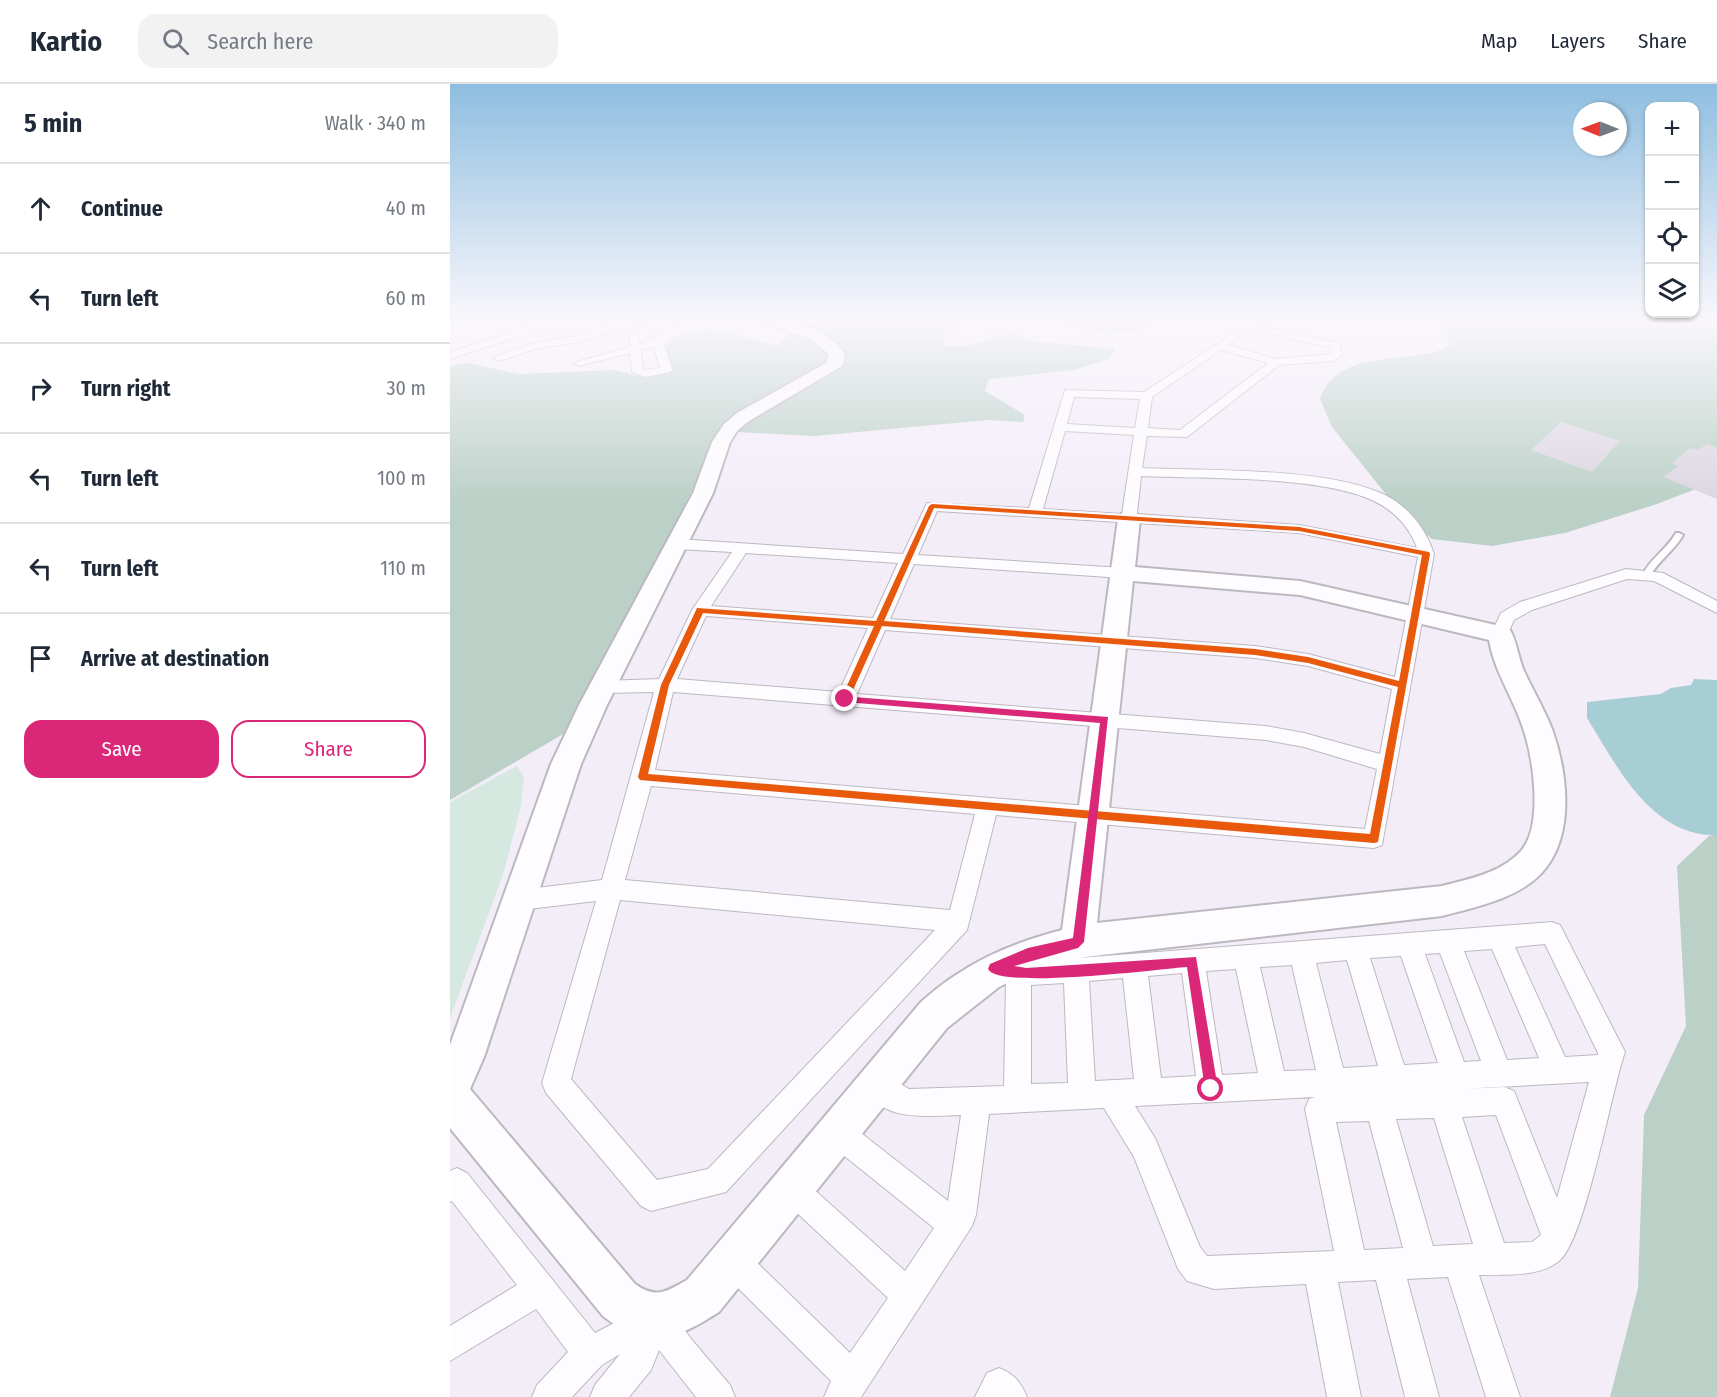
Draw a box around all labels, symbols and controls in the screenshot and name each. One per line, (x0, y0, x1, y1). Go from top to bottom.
search box (138, 14, 558, 68)
text: Kartio (30, 25, 102, 58)
icon: search (159, 25, 192, 58)
text: Search here (207, 28, 313, 55)
text: Map (1481, 28, 1517, 54)
text: Layers (1550, 28, 1605, 54)
text: Share (1638, 28, 1687, 54)
north arrow (1573, 102, 1627, 156)
map controls (1645, 102, 1699, 318)
button: + (1645, 102, 1699, 156)
text: 5 min (24, 108, 82, 139)
text: Walk · 340 m (325, 111, 426, 135)
button: − (1645, 156, 1699, 210)
icon: ahead (24, 192, 57, 225)
text: Continue (81, 195, 163, 222)
text: 40 m (386, 196, 426, 220)
button: locate (1645, 210, 1699, 264)
button: layers (1645, 264, 1699, 318)
icon: left (24, 282, 57, 315)
text: Turn left (81, 285, 159, 312)
text: 60 m (386, 286, 426, 310)
icon: right (24, 372, 57, 405)
text: Turn right (81, 375, 170, 402)
text: 30 m (386, 376, 426, 400)
icon: left (24, 462, 57, 495)
text: Turn left (81, 465, 159, 492)
text: 100 m (377, 466, 426, 490)
icon: left (24, 552, 57, 585)
text: Turn left (81, 555, 159, 582)
text: 110 m (380, 556, 426, 580)
icon: arrive (24, 642, 57, 675)
text: Arrive at destination (81, 645, 269, 672)
route end (831, 685, 857, 711)
button: Save (24, 720, 219, 778)
button: Share (231, 720, 426, 778)
route start (1197, 1075, 1223, 1101)

